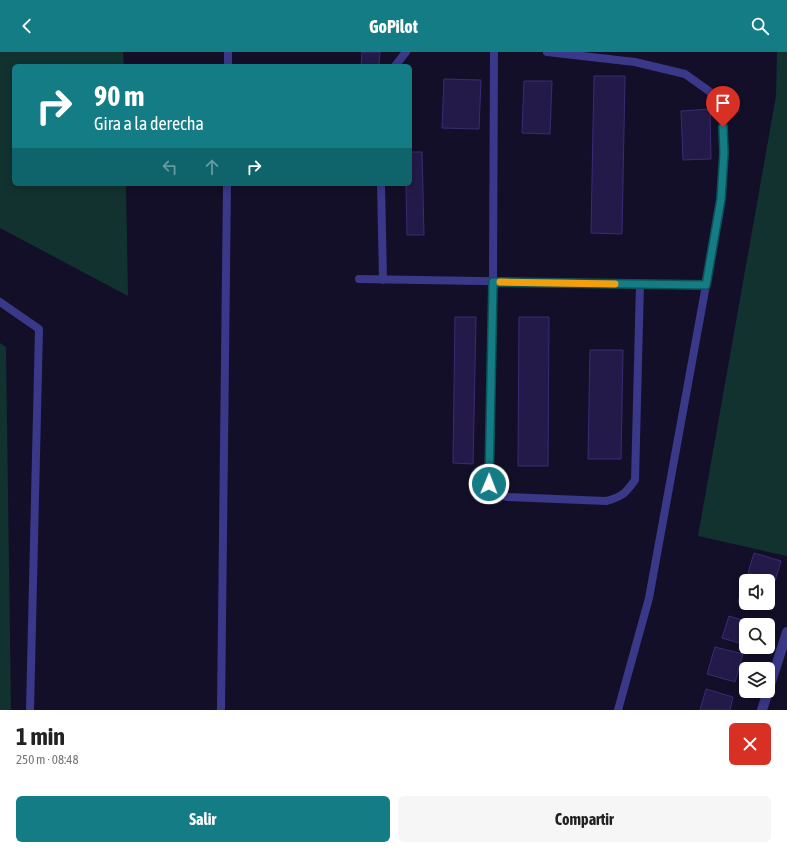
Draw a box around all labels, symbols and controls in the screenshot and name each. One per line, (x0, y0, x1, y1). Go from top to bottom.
icon: back (16, 15, 38, 37)
icon: search (749, 15, 771, 37)
text: GoPilot (369, 16, 418, 37)
icon: right (28, 80, 80, 132)
text: 90 m (94, 80, 144, 112)
pin (706, 86, 740, 127)
icon: arrive (712, 92, 734, 114)
text: Gira a la derecha (94, 113, 204, 134)
icon: left (159, 156, 181, 178)
icon: ahead (201, 156, 223, 178)
icon: right (243, 156, 265, 178)
position arrow (468, 463, 510, 505)
map controls (739, 574, 775, 698)
button: sound (739, 574, 775, 610)
button: search (739, 618, 775, 654)
button: layers (739, 662, 775, 698)
text: 1 min (16, 723, 65, 750)
button: close (729, 723, 771, 765)
text: 250 m · 08:48 (16, 752, 79, 767)
button: Salir (16, 796, 390, 842)
button: Compartir (398, 796, 771, 842)

